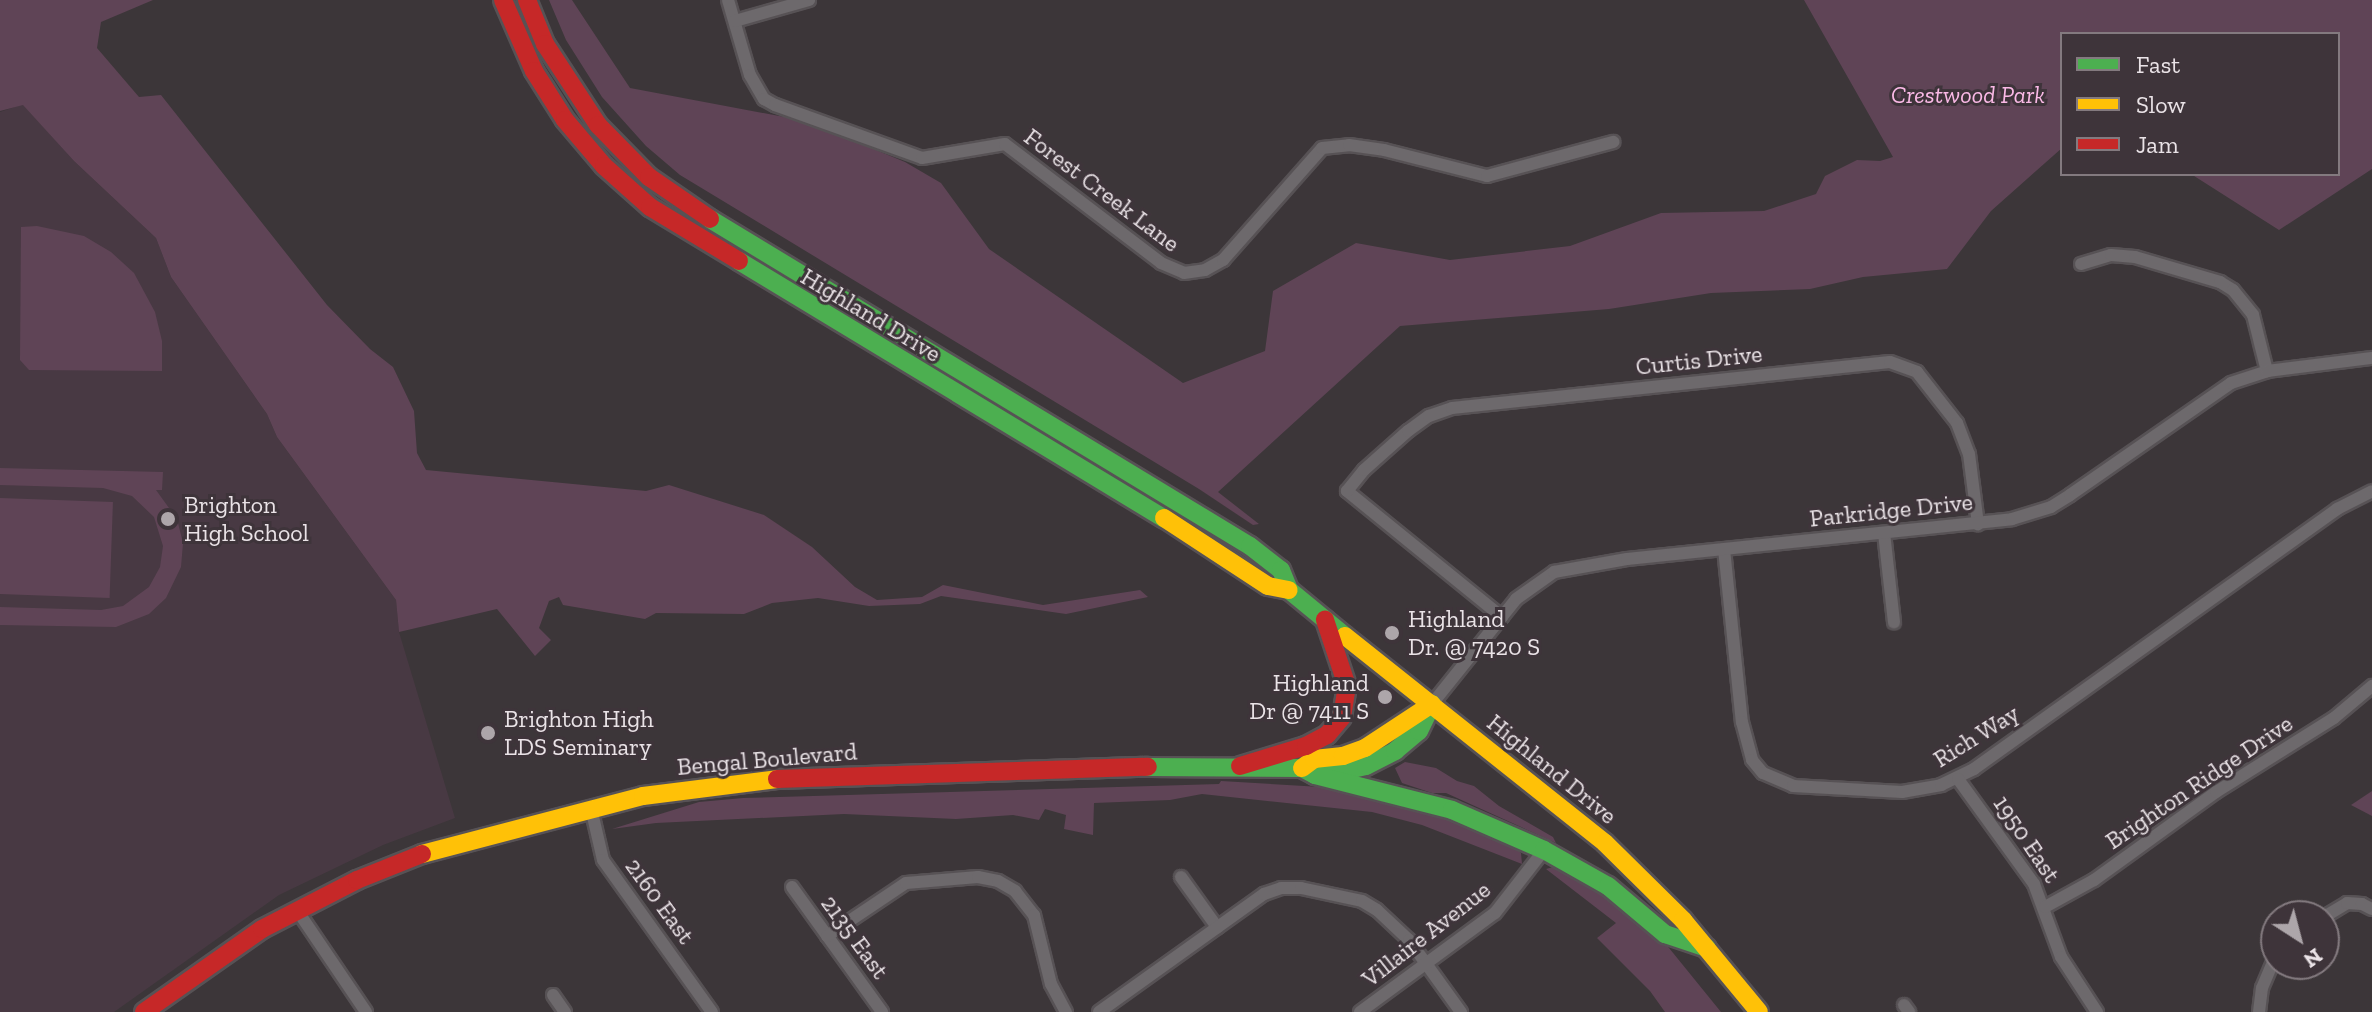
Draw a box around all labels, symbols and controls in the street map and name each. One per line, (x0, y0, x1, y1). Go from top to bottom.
legend (2060, 32, 2340, 176)
text: Fast (2136, 50, 2180, 79)
park label: Crestwood Park (1891, 81, 2045, 109)
text: Slow (2136, 90, 2186, 119)
street label: Forest Creek Lane (1019, 122, 1185, 258)
text: Jam (2136, 130, 2179, 159)
street label: Highland Drive (796, 262, 946, 368)
street label: Curtis Drive (1634, 339, 1764, 381)
street label: Parkridge Drive (1808, 487, 1974, 533)
place label: Brighton High School (184, 491, 309, 547)
marker: Brighton High School (159, 510, 177, 528)
place label: Highland Dr. @ 7420 S (1408, 605, 1540, 661)
marker: Highland Dr. @ 7420 S (1383, 624, 1401, 642)
place label: Highland Dr @ 7411 S (1249, 669, 1369, 725)
marker: Highland Dr @ 7411 S (1376, 688, 1394, 706)
street label: Rich Way (1928, 698, 2024, 774)
place label: Brighton High LDS Seminary (504, 705, 654, 761)
street label: Highland Drive (1481, 708, 1623, 830)
street label: Brighton Ridge Drive (2100, 709, 2298, 855)
marker: Brighton High LDS Seminary (479, 724, 497, 742)
street label: Bengal Boulevard (676, 737, 858, 781)
street label: 1950 East (1987, 790, 2067, 888)
street label: 2160 East (619, 853, 701, 949)
street label: Villaire Avenue (1356, 875, 1496, 993)
street label: 2135 East (815, 890, 895, 984)
north arrow (2260, 900, 2340, 980)
text: N (2299, 942, 2328, 974)

